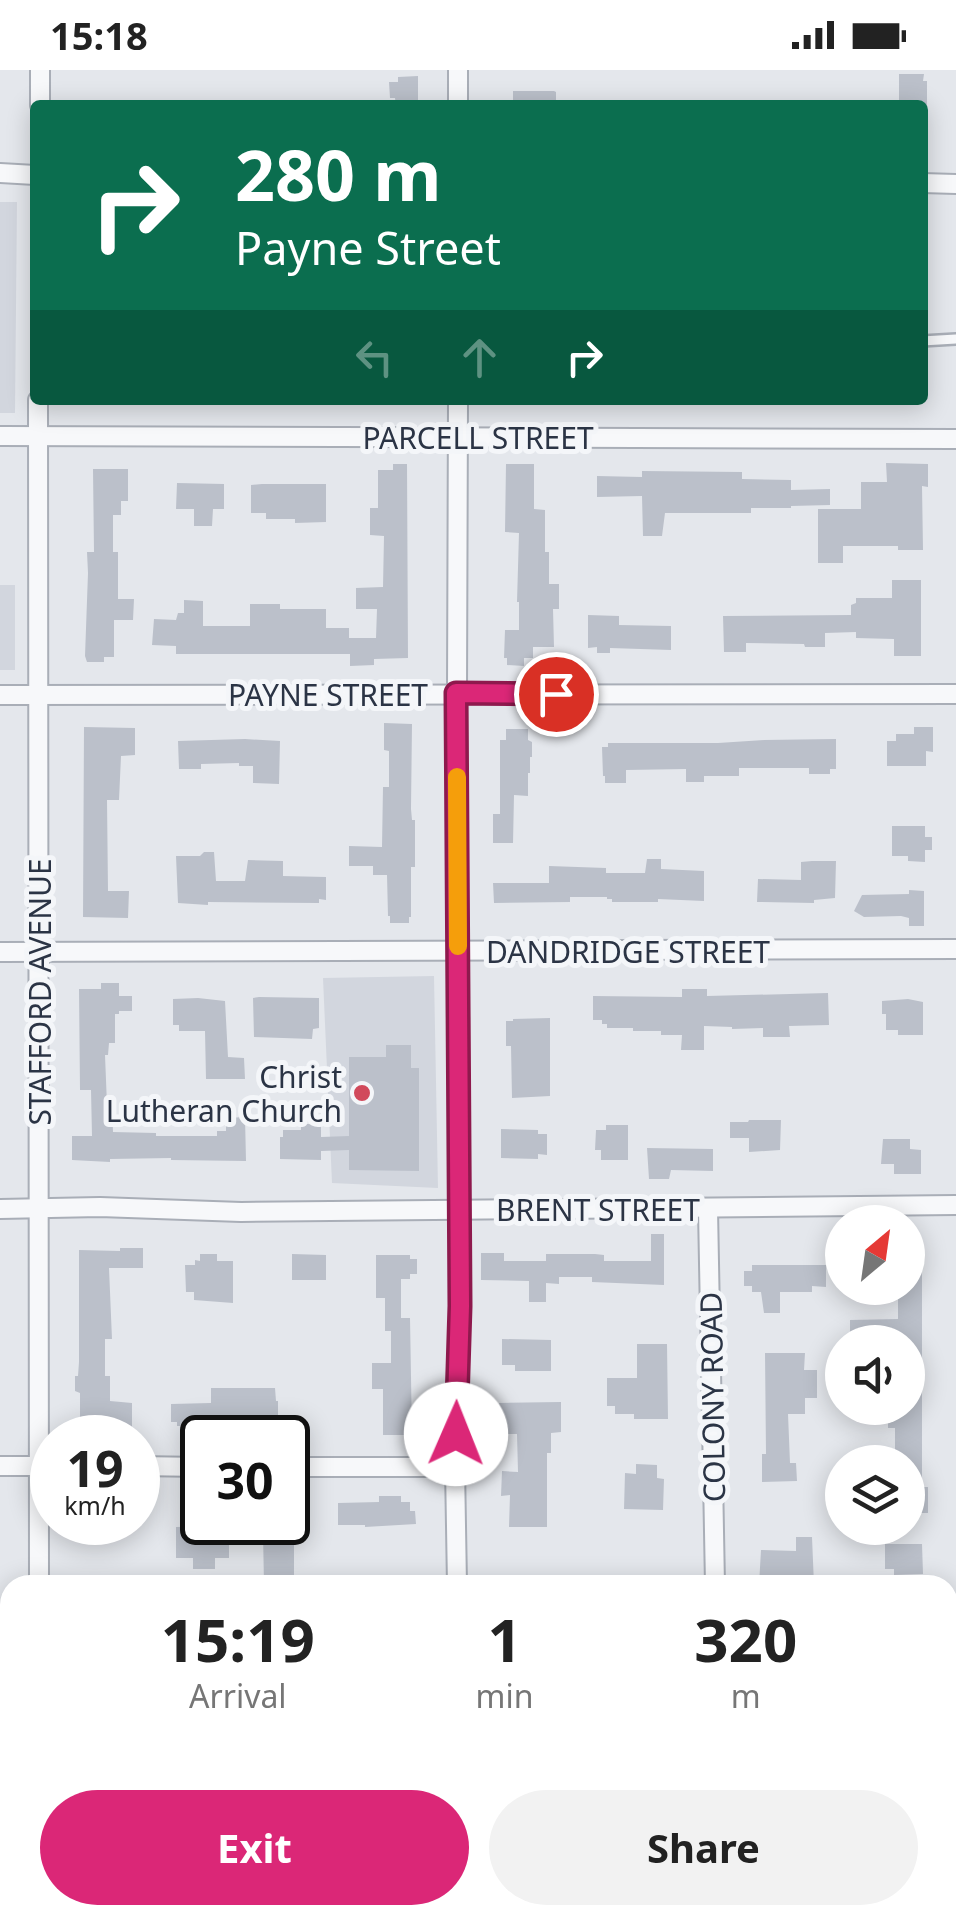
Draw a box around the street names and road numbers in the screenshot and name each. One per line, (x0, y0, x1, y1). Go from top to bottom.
street label: PARCELL STREET (362, 417, 594, 458)
street label: PAYNE STREET (228, 674, 428, 715)
street label: STAFFORD AVENUE (19, 858, 60, 1126)
street label: DANDRIDGE STREET (486, 931, 770, 972)
street label: BRENT STREET (496, 1189, 700, 1230)
street label: COLONY ROAD (690, 1291, 734, 1503)

